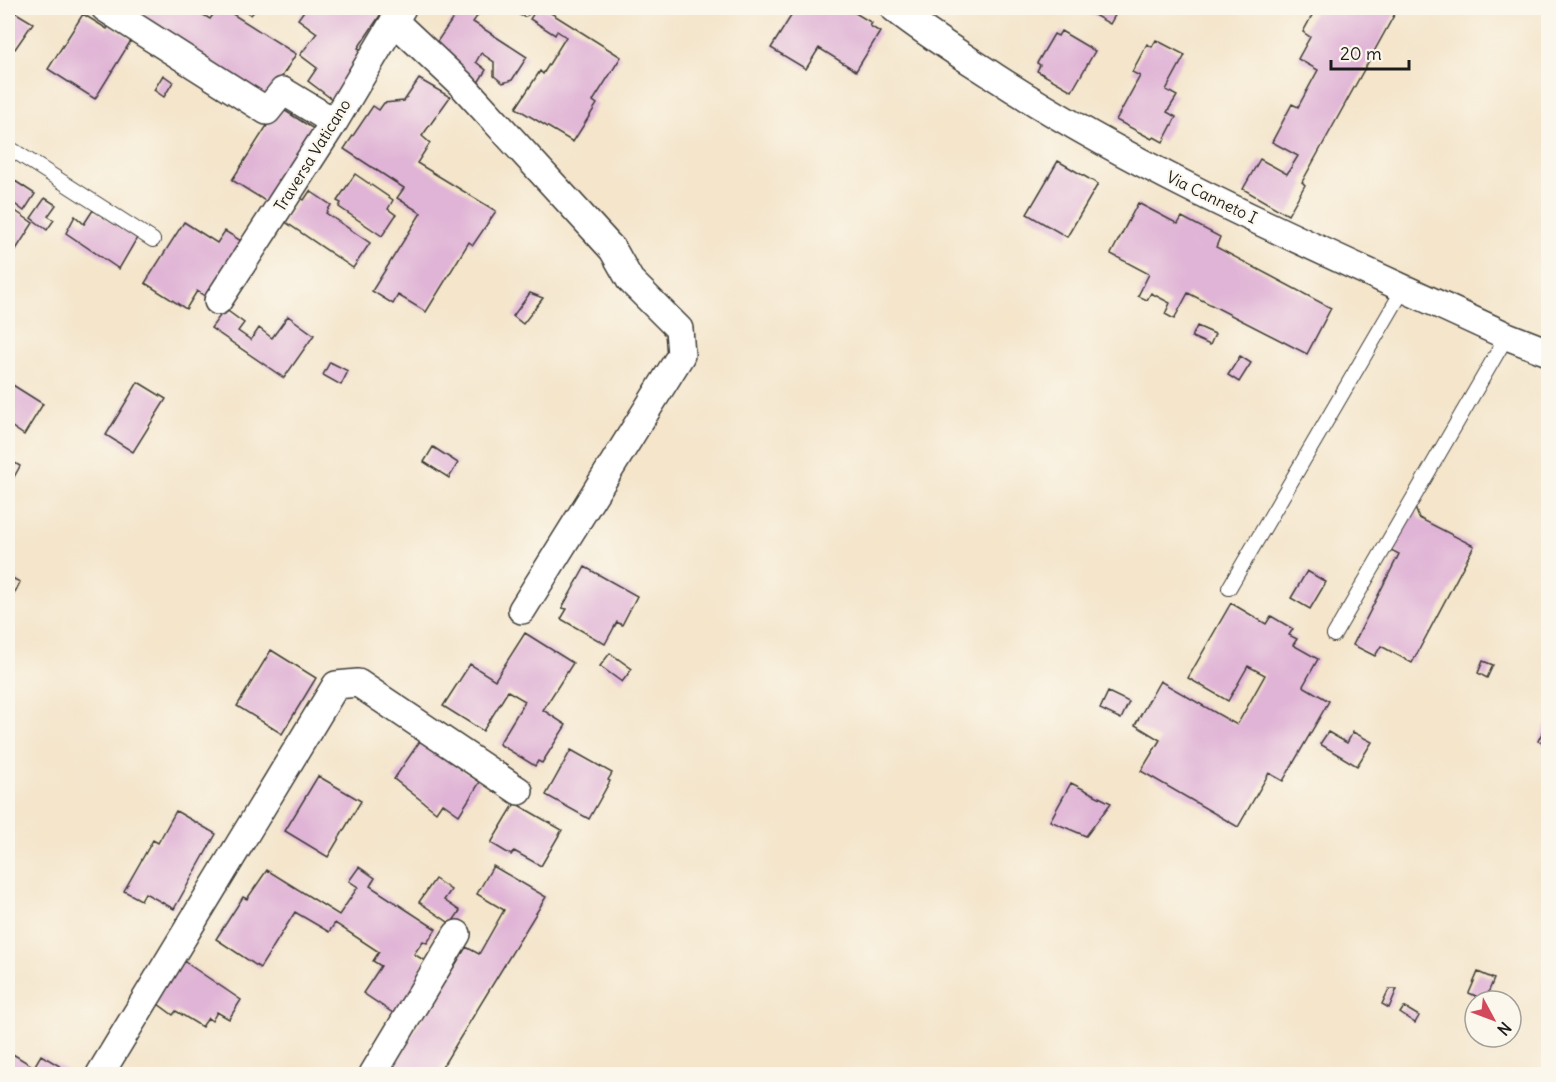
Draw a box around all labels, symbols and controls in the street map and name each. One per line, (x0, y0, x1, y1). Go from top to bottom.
scale bar (1331, 33, 1409, 71)
text: 20 m (1340, 42, 1382, 65)
street label: Traversa Vaticano (269, 95, 355, 215)
street label: Via Canneto I (1163, 166, 1261, 228)
north arrow (1463, 989, 1523, 1049)
text: N (1493, 1018, 1515, 1040)

